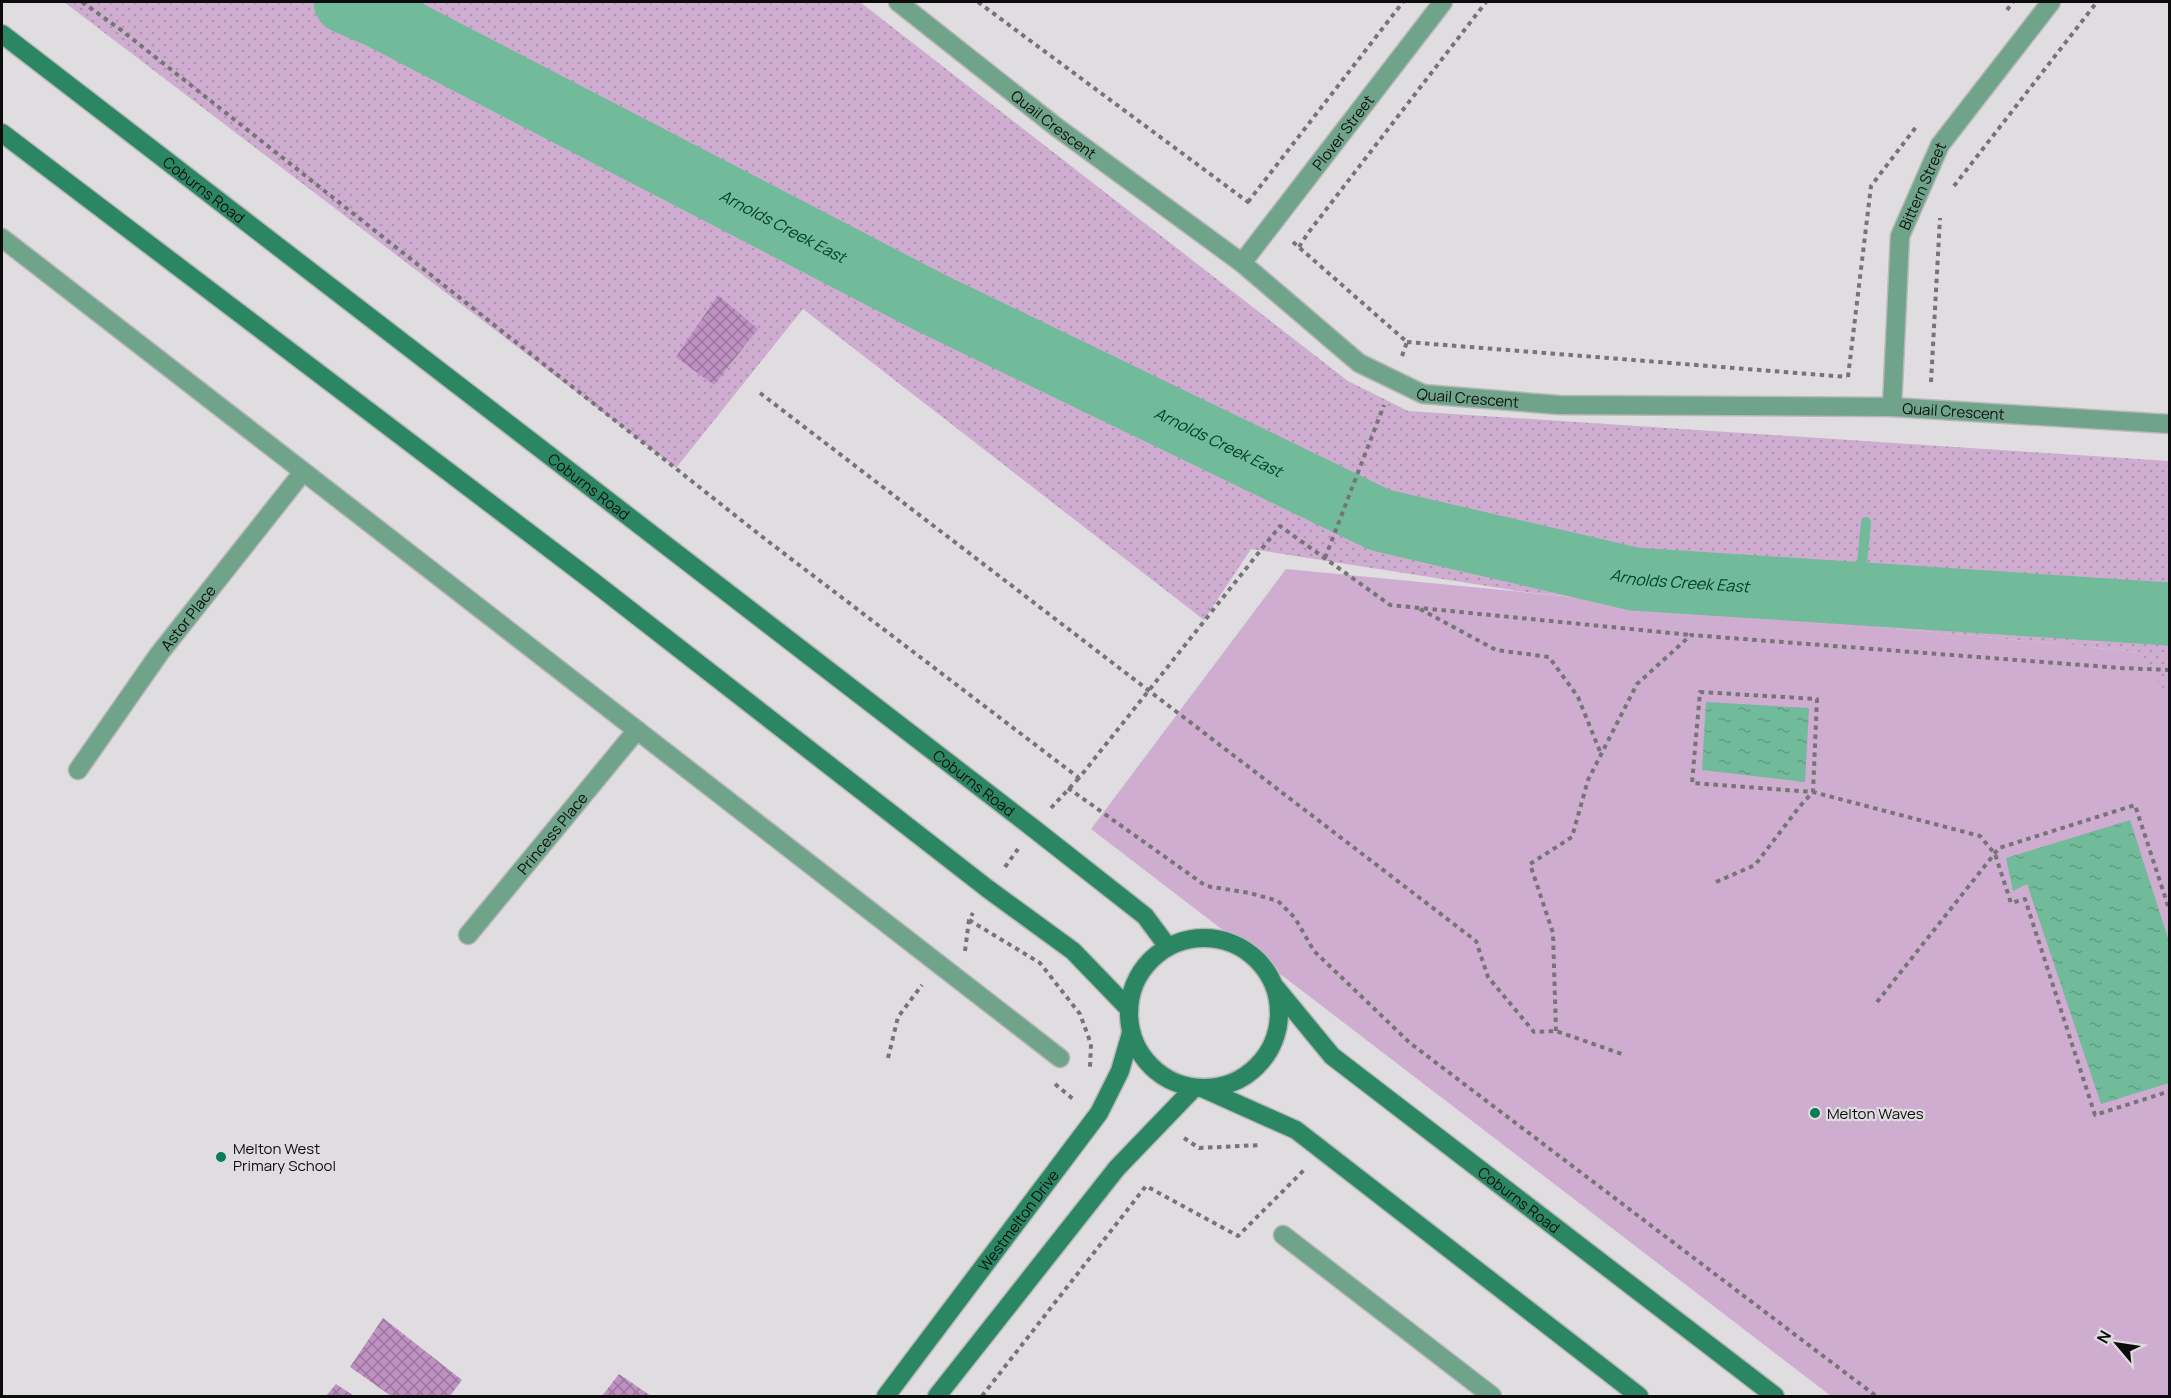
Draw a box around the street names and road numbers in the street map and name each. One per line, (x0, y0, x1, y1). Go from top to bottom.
street label: Quail Crescent (1007, 85, 1101, 164)
street label: Plover Street (1307, 90, 1378, 174)
street label: Bittern Street (1894, 139, 1951, 233)
street label: Coburns Road (159, 151, 249, 228)
street label: Quail Crescent (1413, 382, 1520, 412)
street label: Quail Crescent (1902, 397, 2005, 424)
street label: Coburns Road (544, 448, 634, 524)
street label: Astor Place (155, 580, 220, 655)
street label: Coburns Road (929, 744, 1019, 821)
street label: Princess Place (512, 788, 592, 879)
street label: Coburns Road (1474, 1161, 1564, 1238)
street label: Westmelton Drive (973, 1165, 1064, 1275)

